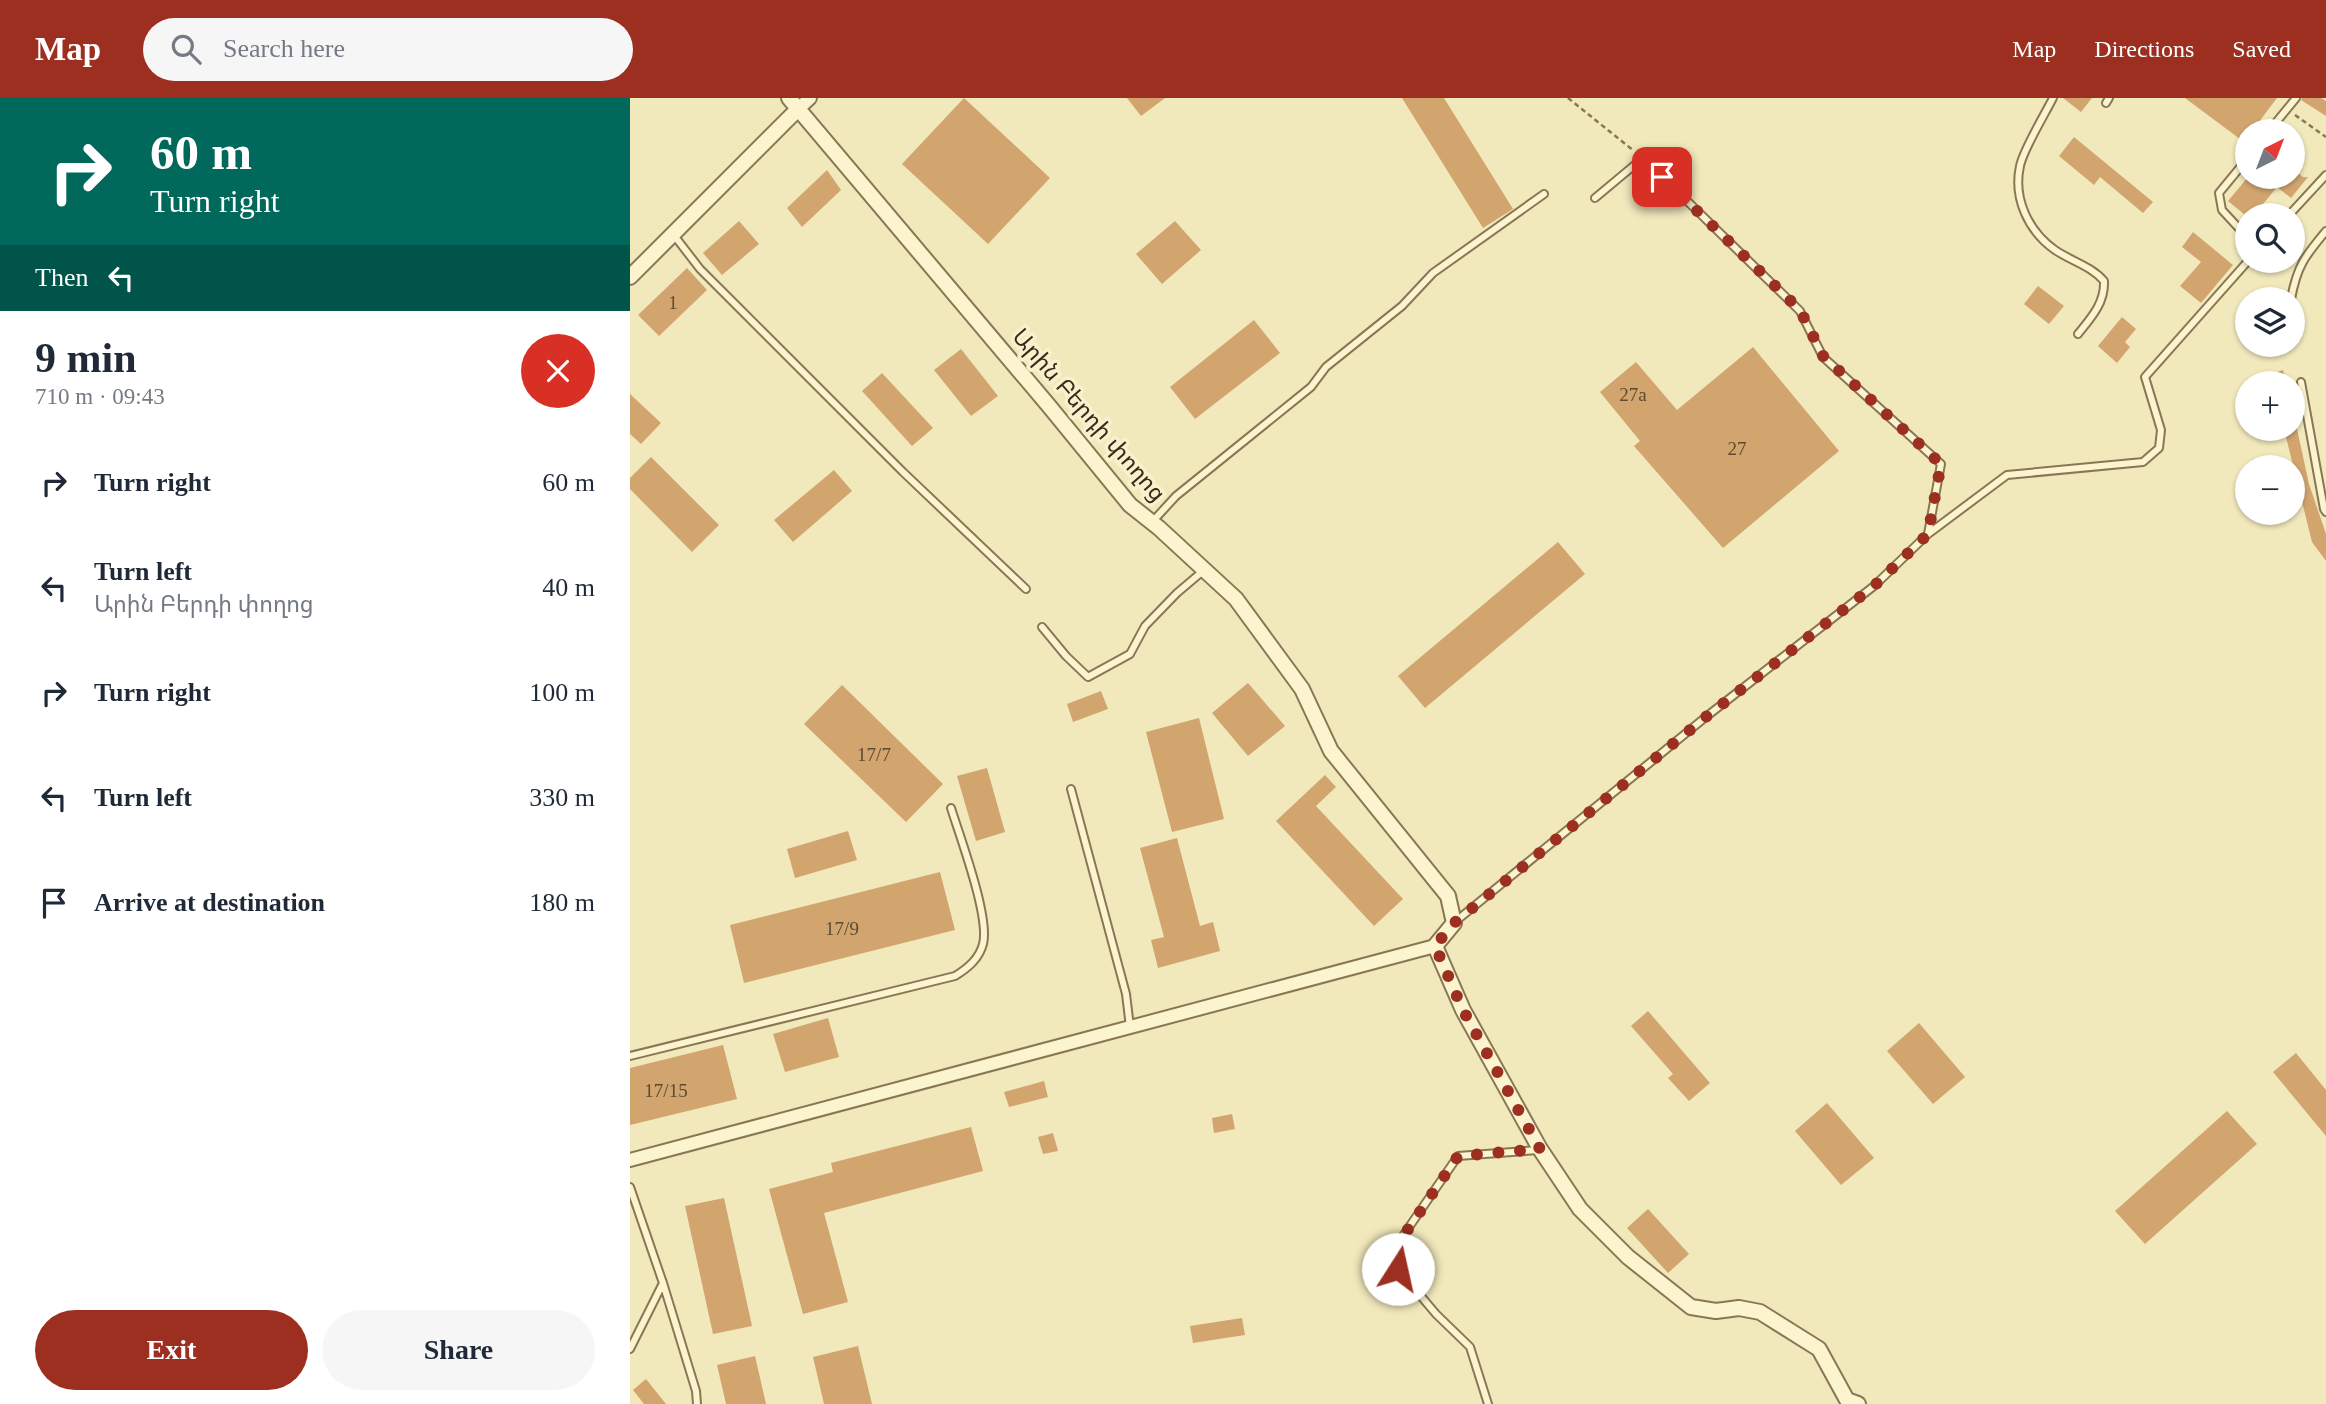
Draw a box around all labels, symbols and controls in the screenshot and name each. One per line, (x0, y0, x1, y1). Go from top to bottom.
search box (143, 18, 633, 81)
icon: search (167, 30, 205, 68)
text: Map (35, 31, 101, 67)
text: Search here (223, 34, 345, 63)
text: Map (2012, 36, 2056, 62)
text: Directions (2094, 36, 2194, 62)
text: Saved (2232, 36, 2291, 62)
north arrow (2235, 119, 2305, 189)
map controls (2235, 119, 2305, 525)
text: 60 m (150, 125, 252, 180)
icon: right (35, 126, 126, 217)
pin (1632, 147, 1692, 207)
icon: arrive (1643, 158, 1681, 196)
text: Turn right (150, 183, 280, 219)
button: search (2235, 203, 2305, 273)
icon: left (102, 259, 140, 297)
text: Then (35, 263, 88, 292)
button: layers (2235, 287, 2305, 357)
house number: 1 (668, 292, 678, 313)
street label: Արին Բերդի փողոց (1007, 324, 1170, 507)
button: close (521, 334, 595, 408)
text: 9 min (35, 335, 137, 381)
button: + (2235, 371, 2305, 441)
text: 710 m · 09:43 (35, 384, 165, 409)
house number: 27a (1619, 384, 1647, 405)
house number: 27 (1728, 438, 1747, 459)
button: − (2235, 455, 2305, 525)
icon: right (35, 464, 73, 502)
text: Turn right (94, 468, 211, 497)
text: 60 m (542, 468, 595, 497)
text: Turn left (94, 557, 192, 586)
icon: left (35, 569, 73, 607)
text: 40 m (542, 573, 595, 602)
text: Արին Բերդի փողոց (94, 592, 314, 617)
icon: right (35, 674, 73, 712)
text: Turn right (94, 678, 211, 707)
text: 100 m (529, 678, 595, 707)
house number: 17/7 (857, 744, 891, 765)
icon: left (35, 779, 73, 817)
text: Turn left (94, 783, 192, 812)
text: 330 m (529, 783, 595, 812)
icon: arrive (35, 884, 73, 922)
text: Arrive at destination (94, 888, 325, 917)
text: 180 m (529, 888, 595, 917)
house number: 17/9 (825, 918, 859, 939)
house number: 17/15 (644, 1080, 688, 1101)
position arrow (1361, 1232, 1435, 1306)
button: Exit (35, 1310, 308, 1390)
button: Share (322, 1310, 595, 1390)

